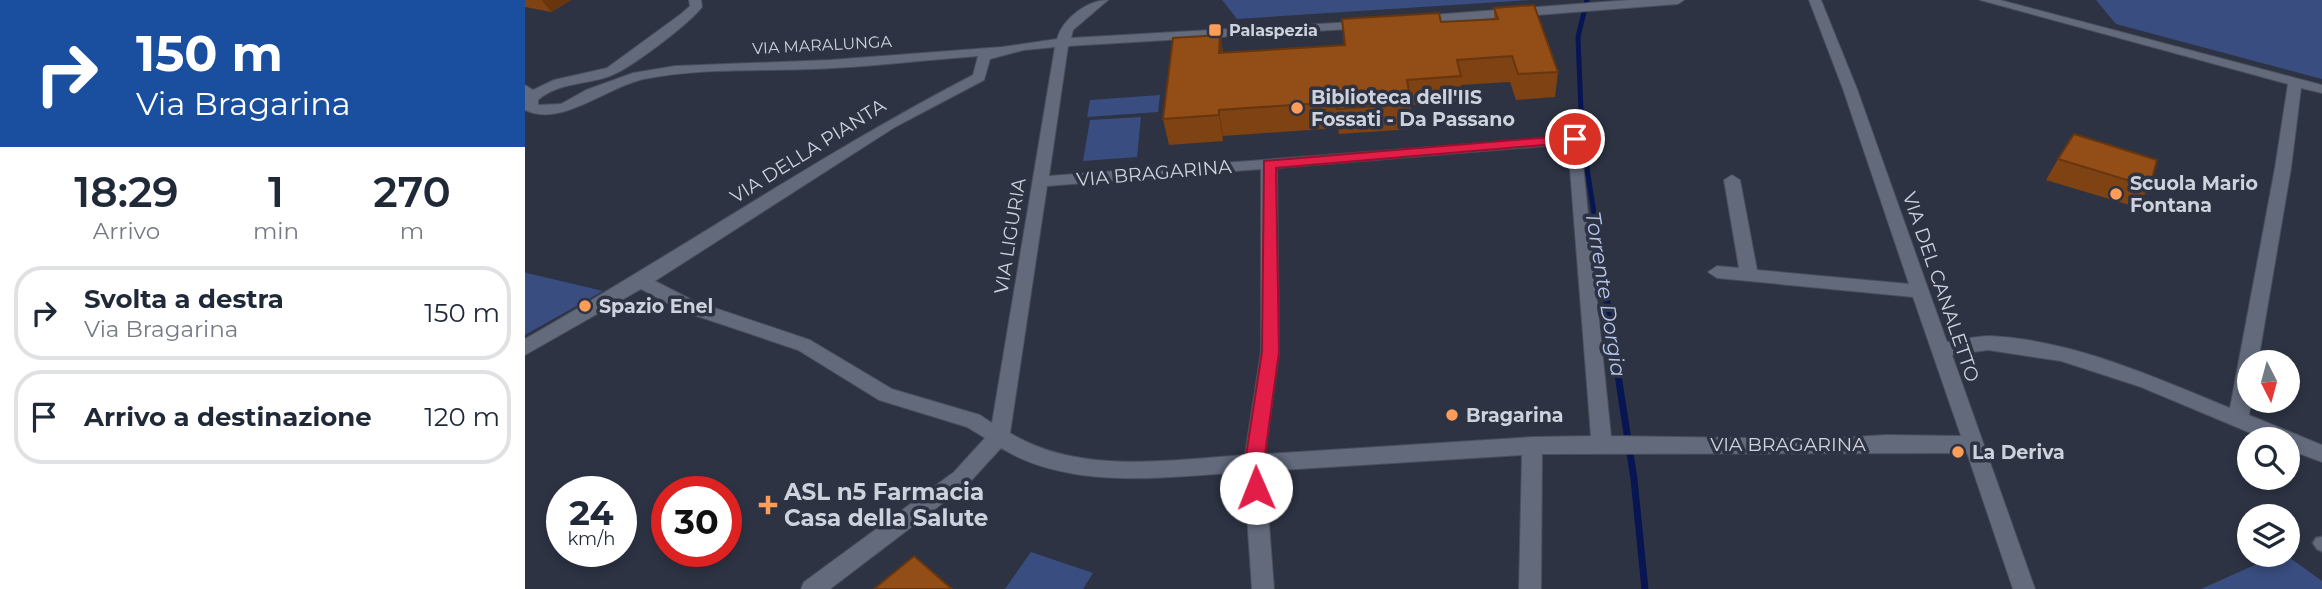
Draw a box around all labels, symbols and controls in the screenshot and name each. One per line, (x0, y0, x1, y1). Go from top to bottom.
place label: Palaspezia (1229, 21, 1318, 40)
marker: Palaspezia (1207, 22, 1223, 38)
text: 150 m (136, 24, 283, 83)
icon: right (21, 28, 112, 119)
street label: VIA MARALUNGA (752, 32, 893, 58)
text: Via Bragarina (136, 84, 351, 123)
place label: Biblioteca dell'IIS Fossati - Da Passano (1311, 86, 1515, 131)
street label: VIA DELLA PIANTA (726, 94, 890, 208)
marker: Biblioteca dell'IIS Fossati - Da Passano (1289, 100, 1305, 116)
pin (1545, 109, 1605, 169)
icon: arrive (1556, 120, 1594, 158)
street label: VIA BRAGARINA (1075, 155, 1233, 191)
text: 18:29 (74, 166, 179, 218)
text: 1 (268, 166, 284, 218)
text: 270 (373, 166, 451, 218)
place label: Scuola Mario Fontana (2130, 172, 2258, 217)
street label: VIA LIGURIA (989, 176, 1031, 296)
marker: Scuola Mario Fontana (2108, 186, 2124, 202)
street label: VIA DEL CANALETTO (1898, 189, 1984, 385)
water label: Torrente Dorgia (1581, 210, 1631, 378)
text: Arrivo (93, 217, 160, 245)
text: min (253, 217, 299, 245)
text: m (400, 217, 424, 245)
text: Svolta a destra (84, 283, 284, 315)
icon: right (25, 294, 63, 332)
place label: Spazio Enel (599, 295, 713, 318)
text: 150 m (424, 297, 500, 329)
marker: Spazio Enel (577, 298, 593, 314)
text: Via Bragarina (84, 315, 238, 343)
north arrow (2237, 350, 2299, 413)
map controls (2237, 350, 2300, 567)
icon: arrive (25, 398, 63, 436)
text: Arrivo a destinazione (84, 401, 372, 433)
text: 120 m (424, 401, 500, 433)
place label: Bragarina (1466, 404, 1564, 427)
marker: Bragarina (1444, 407, 1460, 423)
button: search (2237, 427, 2300, 490)
street label: VIA BRAGARINA (1710, 433, 1866, 456)
place label: La Deriva (1972, 441, 2065, 464)
marker: La Deriva (1950, 444, 1966, 460)
position arrow (1219, 451, 1293, 525)
speed limit sign: 30 (651, 476, 742, 567)
place label: ASL n5 Farmacia Casa della Salute (783, 478, 988, 532)
text: 24 (569, 491, 614, 534)
marker: ASL n5 Farmacia Casa della Salute (758, 495, 778, 515)
button: layers (2237, 504, 2300, 567)
text: km/h (567, 528, 616, 550)

